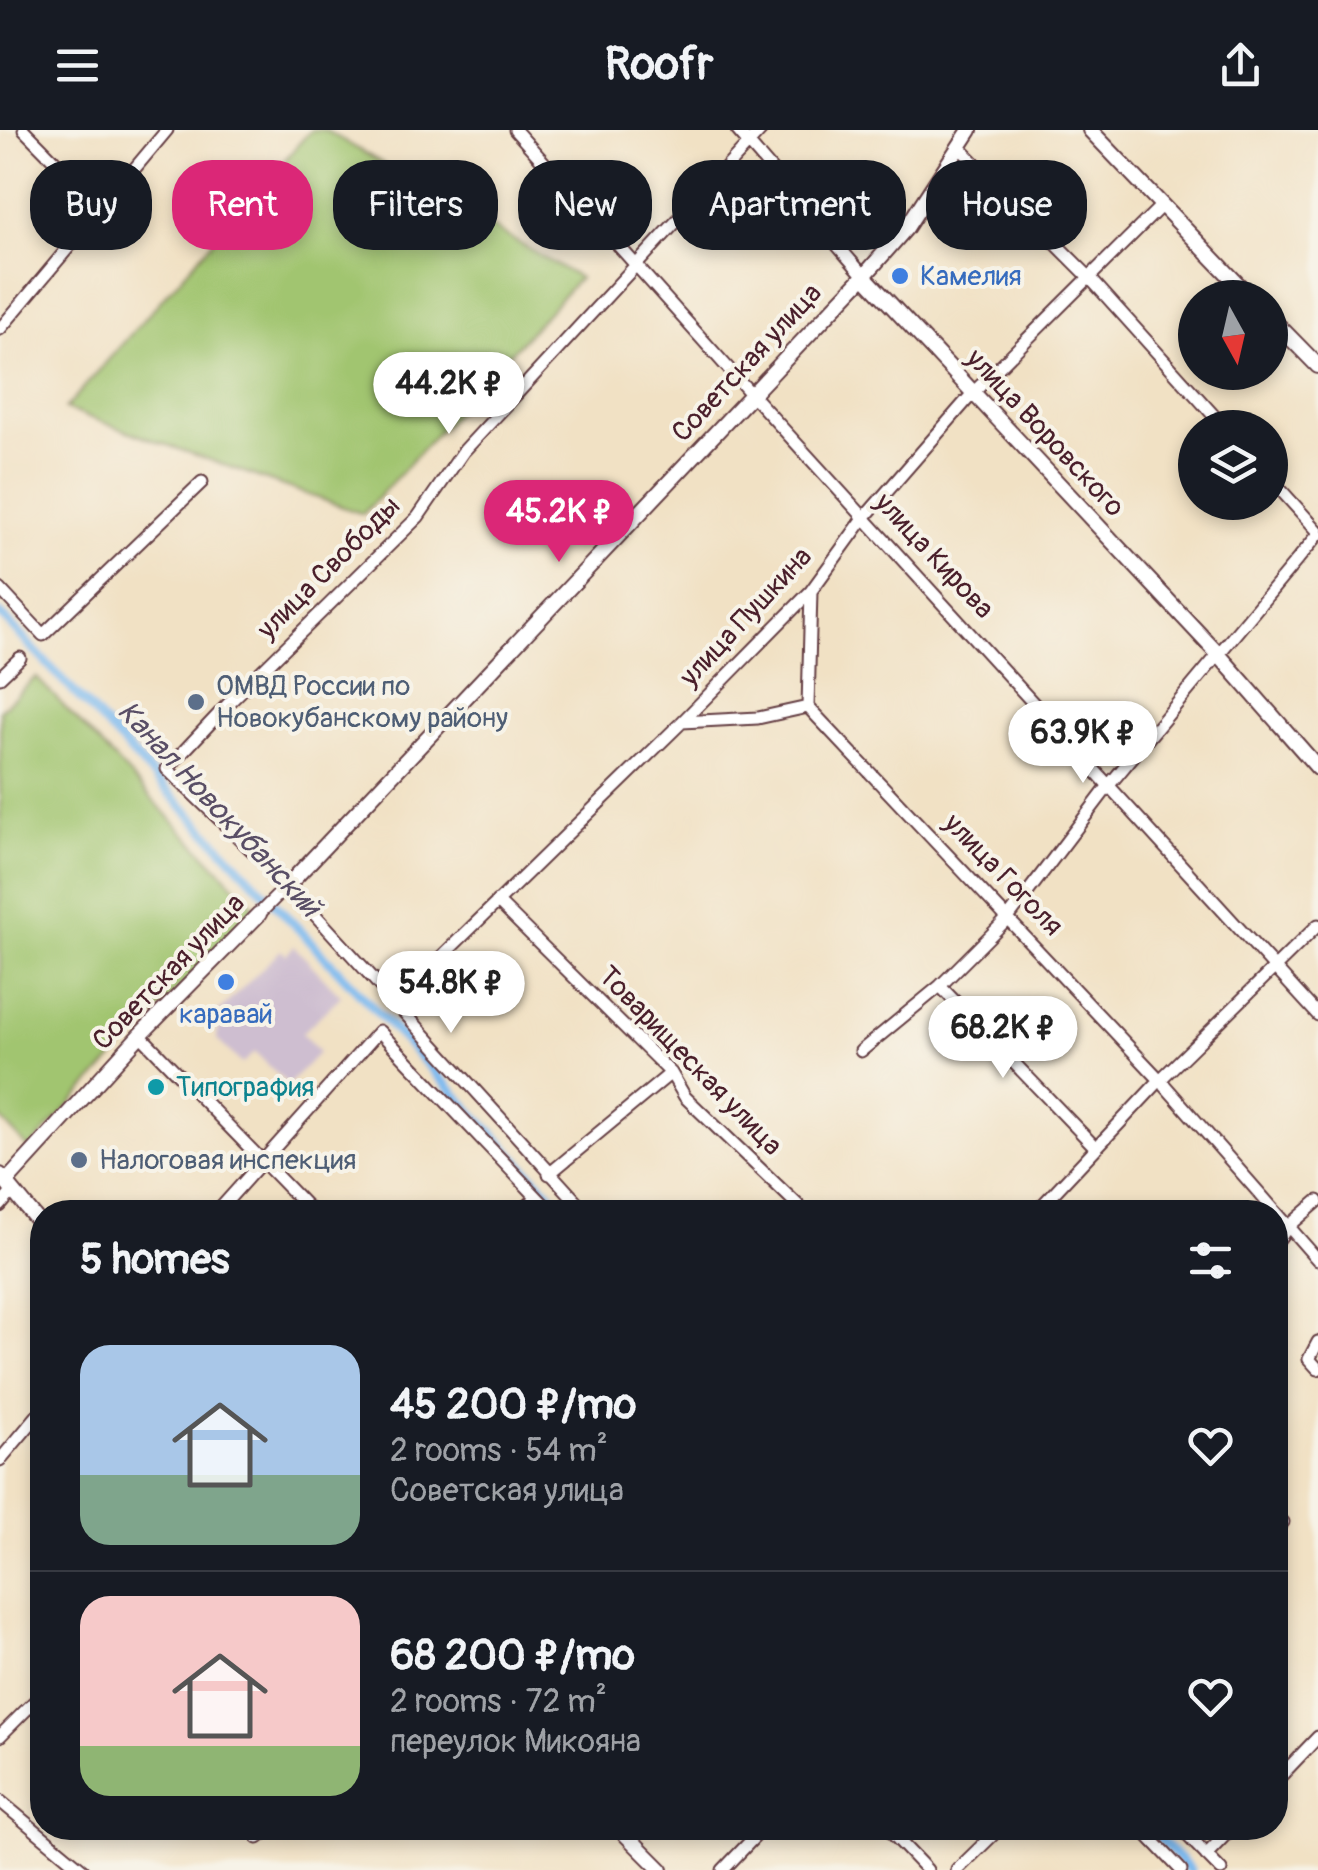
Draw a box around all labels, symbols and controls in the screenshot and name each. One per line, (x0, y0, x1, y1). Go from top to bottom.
text: Roofr (605, 37, 713, 93)
icon: menu (50, 38, 105, 93)
icon: share (1213, 38, 1268, 93)
chip: Buy (30, 160, 152, 250)
chip: Rent (172, 160, 313, 250)
chip: Filters (333, 160, 498, 250)
chip: New (518, 160, 652, 250)
chip: Apartment (672, 160, 906, 250)
chip: House (926, 160, 1087, 250)
place label: Камелия (920, 259, 1022, 294)
marker: Камелия (889, 265, 911, 287)
street label: Советская улица (664, 276, 830, 450)
north arrow (1178, 280, 1288, 390)
map controls (1178, 280, 1288, 520)
street label: улица Воровского (958, 341, 1132, 524)
pin: 44.2K ₽ (357, 352, 541, 437)
text: 44.2K ₽ (395, 364, 503, 404)
button: layers (1178, 410, 1288, 520)
pin: 45.2K ₽ (467, 480, 651, 565)
street label: улица Кирова (866, 485, 1001, 626)
street label: улица Свободы (250, 489, 408, 647)
text: 45.2K ₽ (506, 492, 612, 532)
street label: улица Пушкина (672, 540, 820, 695)
place label: ОМВД России по Новокубанскому району (216, 669, 508, 736)
marker: ОМВД России по Новокубанскому району (185, 691, 207, 713)
water label: Канал Новокубанский (110, 694, 330, 926)
pin: 63.9K ₽ (991, 701, 1175, 786)
text: 63.9K ₽ (1030, 713, 1136, 753)
street label: улица Гоголя (935, 806, 1070, 944)
street label: Советская улица (85, 886, 253, 1058)
pin: 54.8K ₽ (359, 951, 543, 1036)
street label: Товарищеская улица (591, 959, 789, 1163)
text: 54.8K ₽ (399, 963, 503, 1003)
marker: каравай (215, 971, 237, 993)
pin: 68.2K ₽ (911, 996, 1095, 1081)
place label: каравай (179, 997, 273, 1032)
text: 68.2K ₽ (950, 1008, 1056, 1048)
place label: Типография (176, 1070, 314, 1105)
marker: Типография (145, 1076, 167, 1098)
place label: Налоговая инспекция (99, 1143, 356, 1178)
marker: Налоговая инспекция (68, 1149, 90, 1171)
icon: filters (1183, 1233, 1238, 1288)
text: 5 homes (80, 1234, 230, 1286)
text: 45 200 ₽/mo (390, 1379, 636, 1431)
icon: home (160, 1385, 280, 1505)
icon: heart (1183, 1418, 1238, 1473)
text: 2 rooms · 54 m² (390, 1431, 608, 1471)
text: Советская улица (390, 1471, 624, 1511)
text: 68 200 ₽/mo (390, 1630, 635, 1682)
icon: home (160, 1636, 280, 1756)
icon: heart (1183, 1669, 1238, 1724)
text: 2 rooms · 72 m² (390, 1682, 607, 1722)
text: переулок Микояна (390, 1722, 641, 1762)

